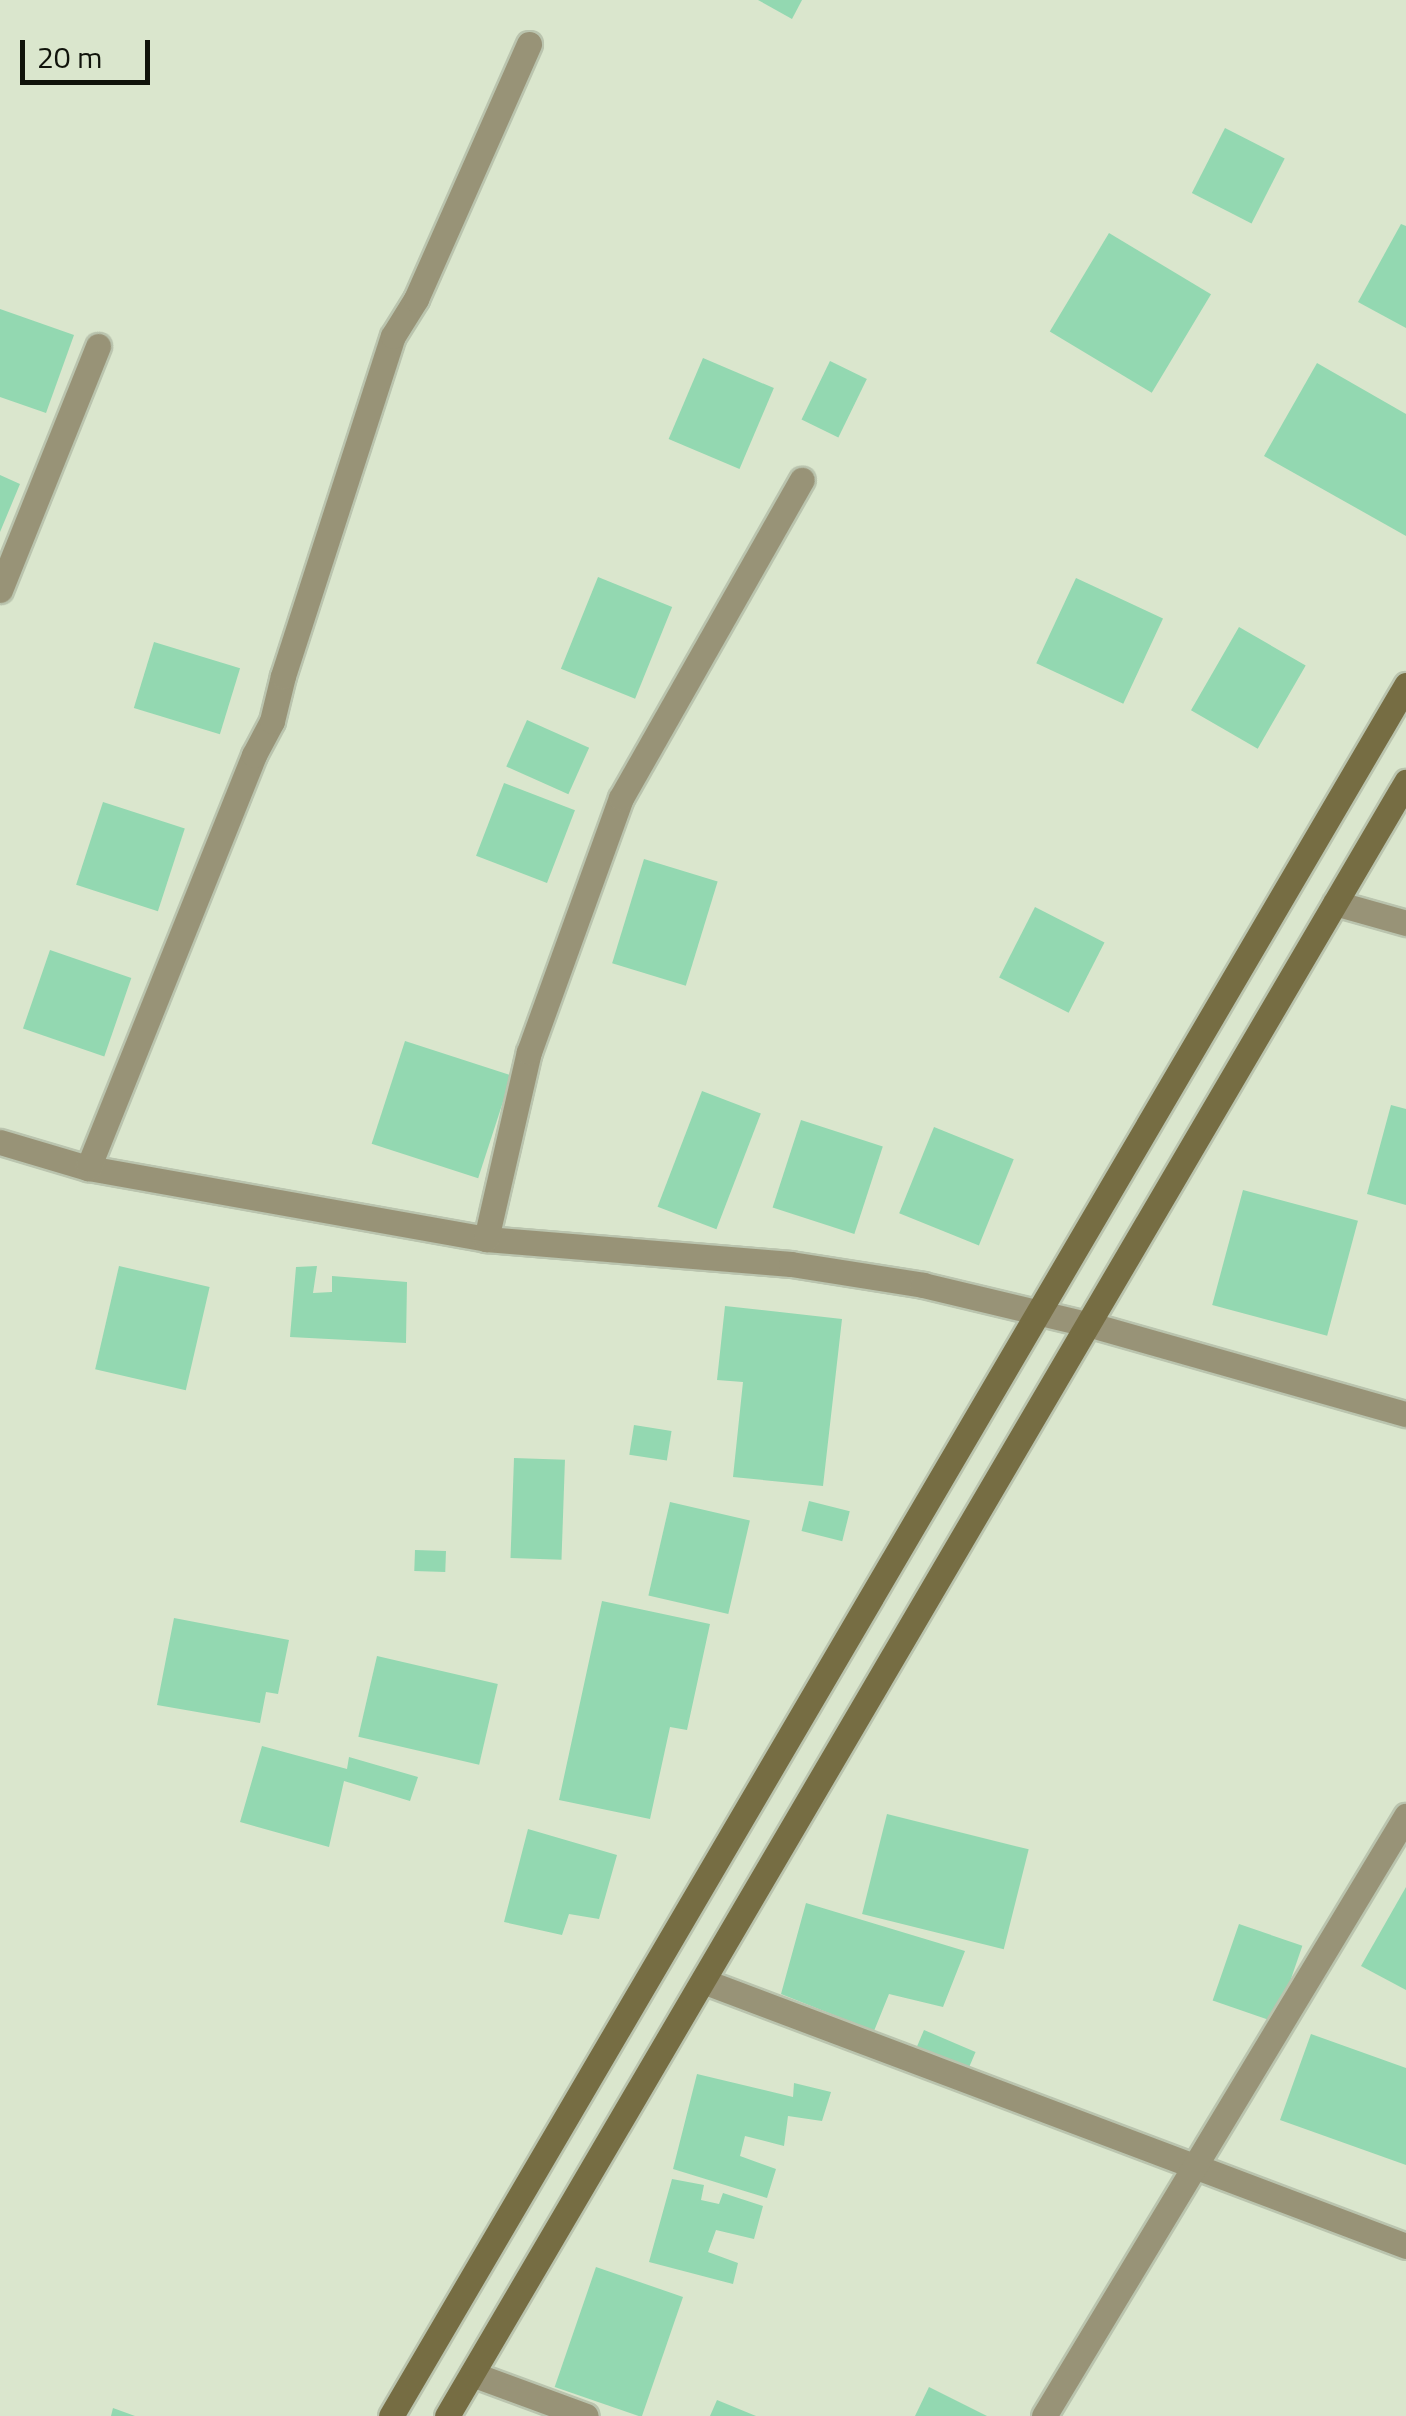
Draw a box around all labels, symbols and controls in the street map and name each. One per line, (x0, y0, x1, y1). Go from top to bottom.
scale bar (25, 20, 155, 82)
text: 20 m (37, 34, 102, 80)

